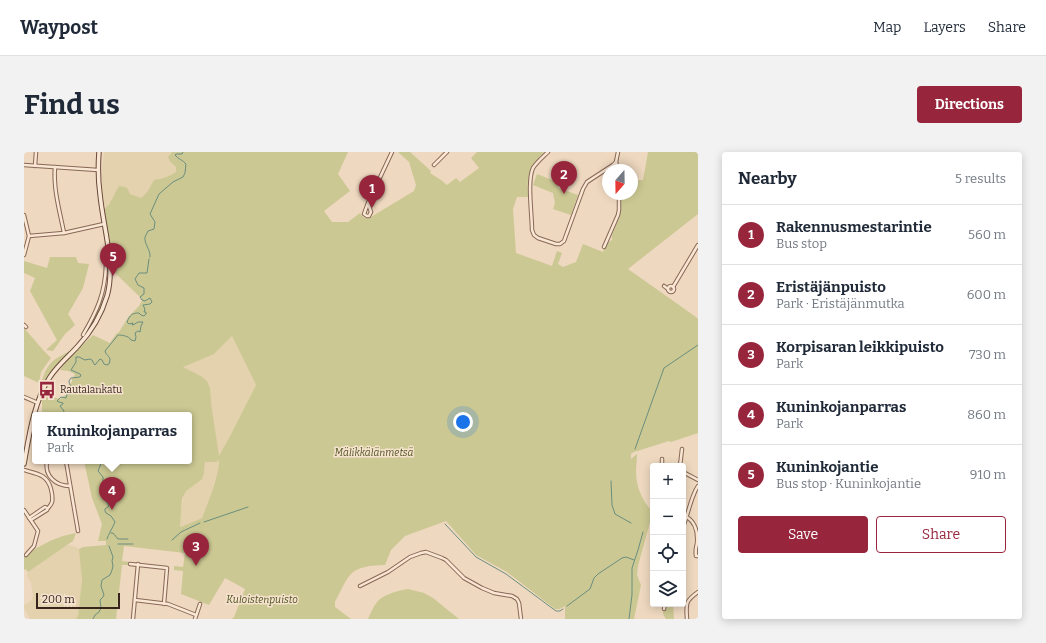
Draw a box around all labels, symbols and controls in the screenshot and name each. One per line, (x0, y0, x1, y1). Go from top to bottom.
text: Waypost (20, 16, 98, 39)
text: Map (873, 19, 901, 36)
text: Layers (923, 19, 966, 36)
text: Share (988, 19, 1026, 36)
button: Directions (917, 86, 1022, 123)
text: Find us (24, 88, 120, 121)
pin: 2 (551, 161, 577, 194)
north arrow (602, 164, 638, 200)
text: Nearby (738, 168, 797, 189)
text: 5 results (955, 171, 1006, 186)
pin: 1 (359, 175, 385, 208)
text: Rakennusmestarintie (776, 218, 932, 236)
text: 1 (748, 227, 754, 242)
text: 560 m (968, 227, 1006, 242)
text: Bus stop (776, 236, 827, 251)
pin: 5 (100, 243, 126, 276)
text: Eristäjänpuisto (776, 278, 886, 296)
text: 2 (747, 287, 755, 302)
text: 600 m (967, 287, 1006, 302)
text: Park · Eristäjänmutka (776, 296, 905, 311)
text: Korpisaran leikkipuisto (776, 338, 944, 356)
text: 3 (747, 347, 755, 362)
text: 730 m (969, 347, 1006, 362)
text: Park (776, 356, 803, 371)
bus stop icon: Rautalankatu (37, 380, 57, 400)
place label: Rautalankatu (60, 384, 122, 396)
text: Kuninkojanparras (776, 398, 906, 416)
text: 4 (747, 407, 755, 422)
text: 860 m (967, 407, 1006, 422)
popup (32, 412, 192, 464)
your location (453, 412, 473, 432)
text: Park (776, 416, 803, 431)
text: Kuninkojanparras (47, 422, 177, 440)
text: Park (47, 440, 74, 455)
park label: Mälikkälänmetsä (335, 447, 414, 459)
text: Kuninkojantie (776, 458, 878, 476)
map controls (650, 463, 686, 607)
button: + (650, 463, 686, 499)
text: 5 (747, 467, 755, 482)
text: 910 m (970, 467, 1006, 482)
text: Bus stop · Kuninkojantie (776, 476, 921, 491)
pin: 4 (99, 477, 125, 510)
button: − (650, 499, 686, 535)
button: Save (738, 516, 868, 553)
button: Share (876, 516, 1006, 553)
pin: 3 (183, 533, 209, 566)
button: locate (650, 535, 686, 571)
button: layers (650, 571, 686, 607)
scale bar (36, 591, 120, 610)
text: 200 m (42, 593, 75, 606)
park label: Kuloistenpuisto (226, 594, 298, 606)

